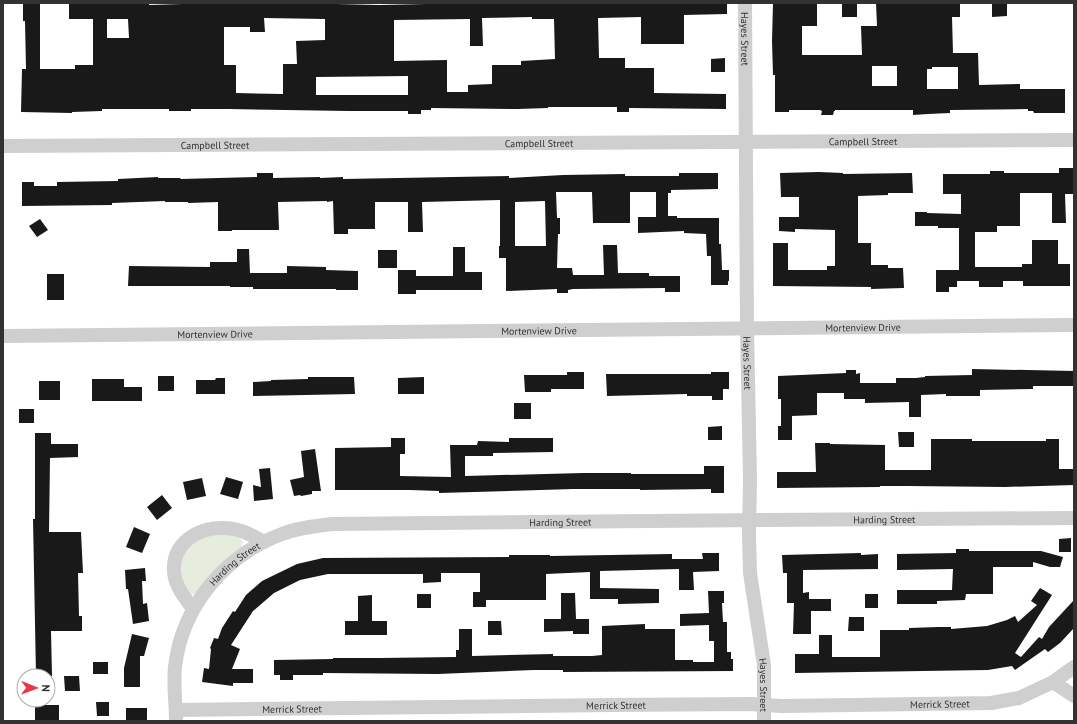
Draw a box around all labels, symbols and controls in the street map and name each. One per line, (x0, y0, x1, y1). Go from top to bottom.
street label: Hayes Street (738, 12, 751, 67)
street label: Campbell Street (829, 135, 898, 148)
street label: Campbell Street (505, 137, 574, 150)
street label: Campbell Street (181, 139, 250, 152)
street label: Mortenview Drive (825, 321, 901, 335)
street label: Mortenview Drive (501, 324, 577, 338)
street label: Mortenview Drive (177, 327, 253, 341)
street label: Hayes Street (740, 336, 754, 391)
street label: Harding Street (853, 513, 916, 526)
street label: Harding Street (529, 516, 592, 529)
street label: Harding Street (206, 539, 263, 589)
street label: Hayes Street (756, 657, 770, 712)
north arrow (16, 668, 56, 708)
text: N (39, 684, 53, 692)
street label: Merrick Street (910, 697, 970, 711)
street label: Merrick Street (586, 699, 647, 712)
street label: Merrick Street (262, 702, 323, 716)

